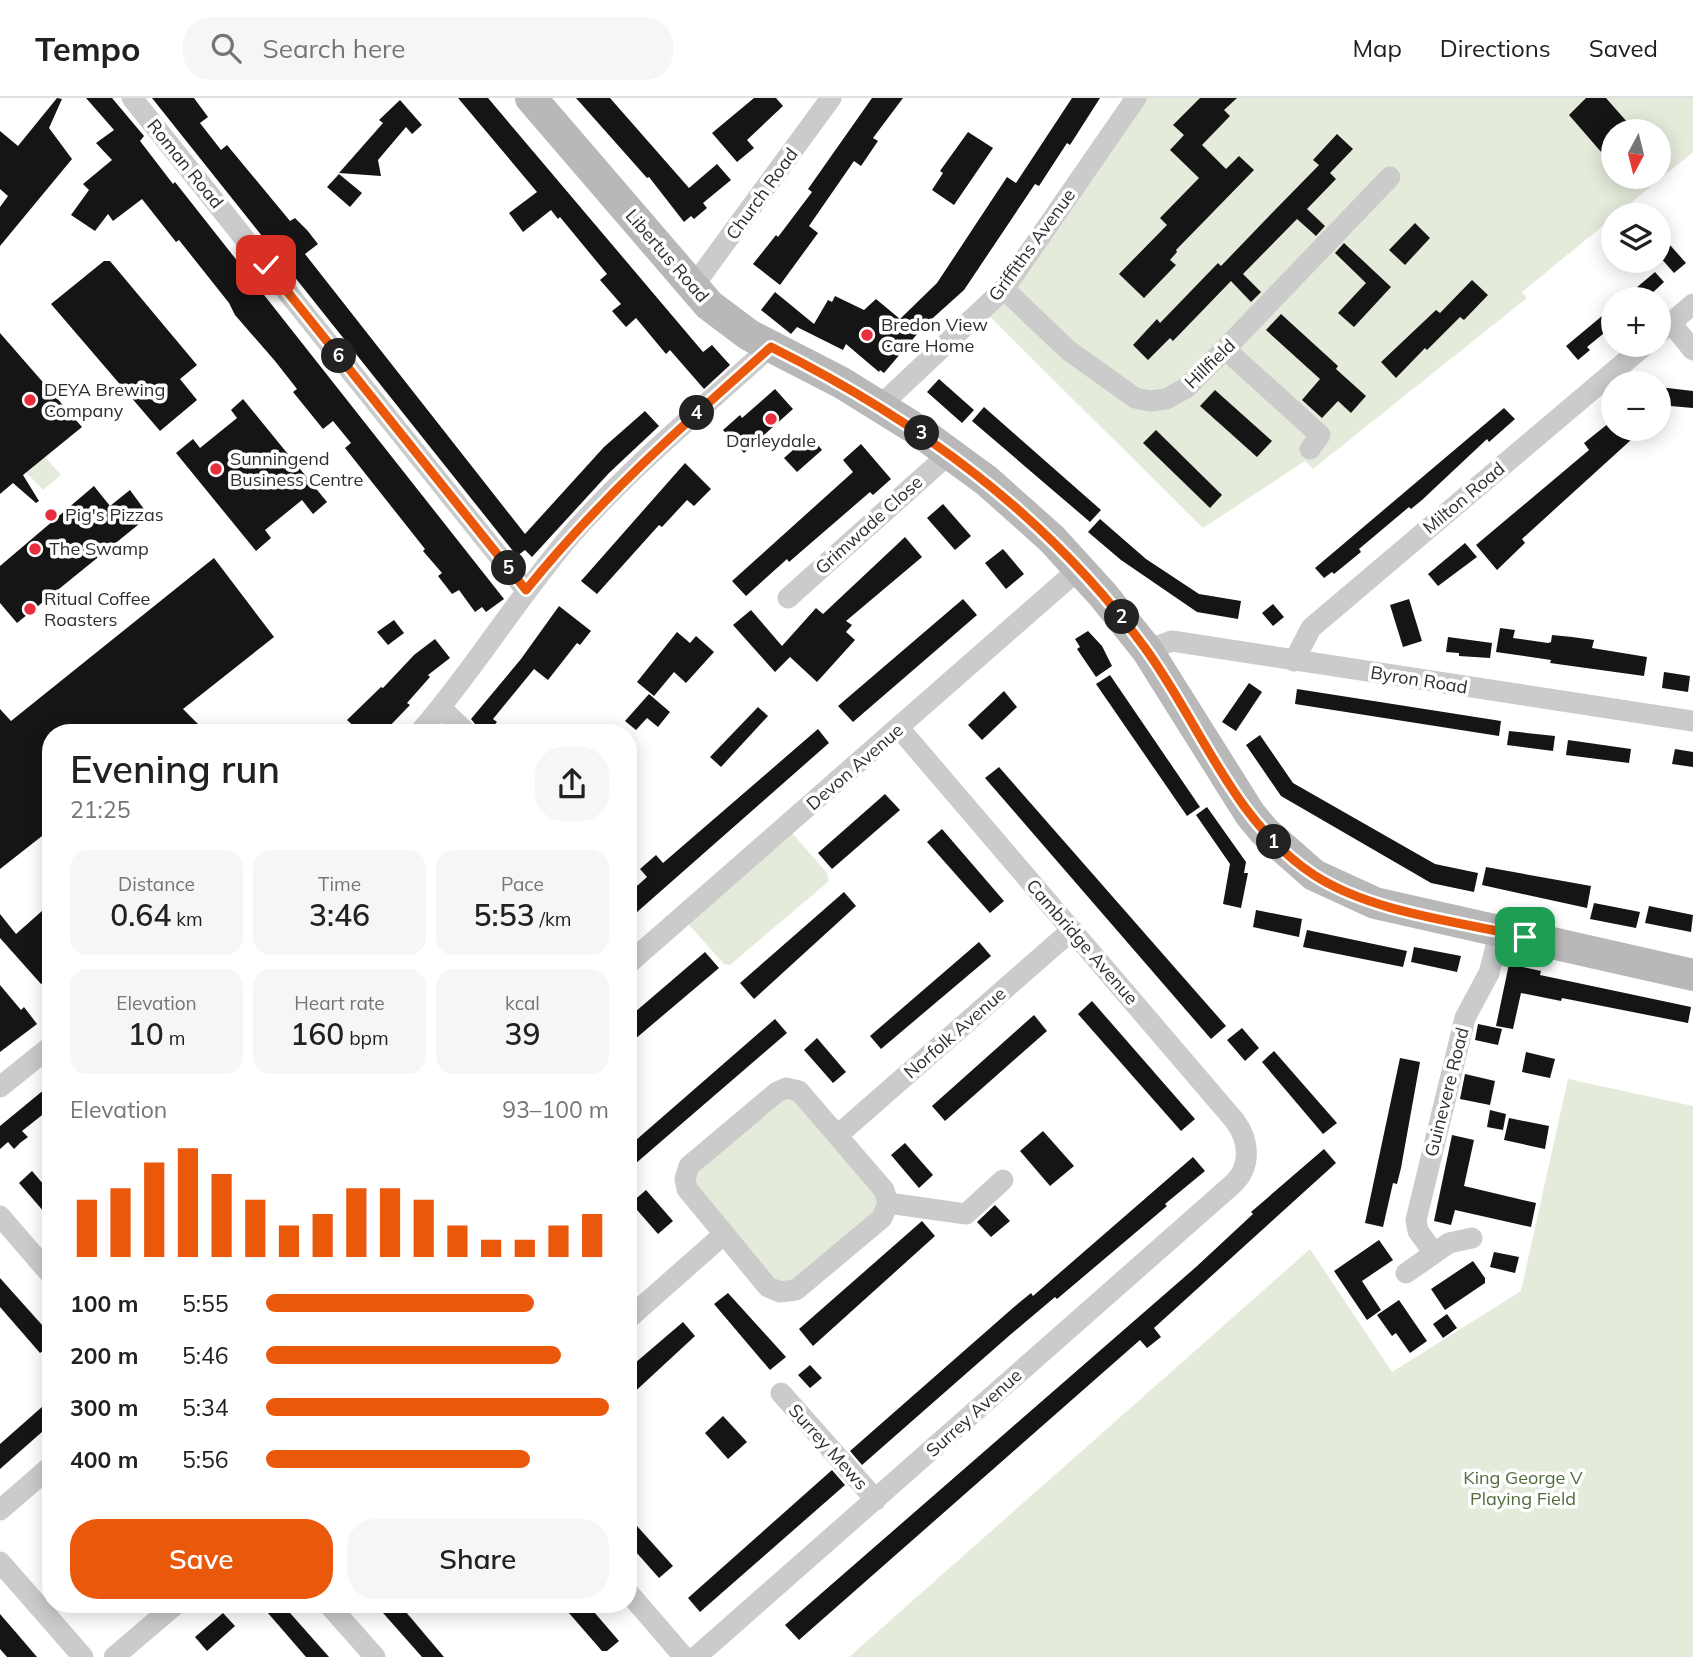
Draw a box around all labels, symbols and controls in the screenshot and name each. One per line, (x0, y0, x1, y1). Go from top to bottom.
search box (183, 17, 673, 80)
text: Tempo (35, 28, 141, 69)
icon: search (207, 29, 245, 67)
text: Search here (263, 32, 406, 65)
text: Map (1352, 33, 1402, 63)
text: Directions (1440, 33, 1551, 63)
text: Saved (1589, 33, 1658, 63)
street label: Roman Road (142, 114, 228, 213)
north arrow (1601, 119, 1671, 189)
map controls (1601, 119, 1671, 441)
street label: Church Road (721, 143, 803, 244)
street label: Griffiths Avenue (983, 184, 1080, 305)
button: layers (1601, 203, 1671, 273)
street label: Libertus Road (621, 204, 714, 307)
pin (236, 235, 296, 295)
icon: check (247, 246, 285, 284)
button: + (1601, 287, 1671, 357)
place label: Bredon View Care Home (881, 313, 988, 357)
marker: Bredon View Care Home (859, 327, 875, 343)
street label: Hillfield (1179, 334, 1240, 393)
pin: 6 (322, 338, 356, 374)
text: 6 (333, 343, 344, 367)
button: − (1601, 371, 1671, 441)
place label: DEYA Brewing Company (44, 378, 165, 422)
marker: DEYA Brewing Company (22, 392, 38, 408)
pin: 4 (680, 396, 714, 430)
text: 4 (691, 400, 702, 424)
marker: Darleydale (763, 411, 779, 427)
pin: 3 (904, 416, 940, 450)
text: 3 (916, 420, 927, 444)
place label: Darleydale (726, 429, 816, 452)
place label: Sunningend Business Centre (230, 447, 363, 491)
street label: Milton Road (1418, 457, 1509, 539)
marker: Sunningend Business Centre (208, 461, 224, 477)
street label: Grimwade Close (810, 470, 927, 579)
place label: Pig's Pizzas (65, 503, 164, 526)
marker: Pig's Pizzas (43, 507, 59, 523)
place label: The Swamp (49, 537, 149, 560)
marker: The Swamp (27, 541, 43, 557)
pin: 5 (491, 550, 526, 586)
text: 5 (503, 555, 514, 579)
place label: Ritual Coffee Roasters (44, 587, 150, 631)
pin: 2 (1104, 600, 1140, 634)
marker: Ritual Coffee Roasters (22, 601, 38, 617)
text: 2 (1116, 604, 1127, 628)
street label: Byron Road (1369, 660, 1469, 699)
street label: Devon Avenue (802, 718, 908, 815)
text: Evening run (70, 745, 280, 793)
button: share (535, 747, 609, 821)
text: 21:25 (70, 795, 130, 824)
pin: 1 (1256, 824, 1292, 860)
text: 1 (1268, 829, 1279, 853)
text: Distance (118, 872, 195, 896)
text: Time (318, 872, 361, 896)
text: Pace (501, 872, 544, 896)
street label: Cambridge Avenue (1022, 874, 1143, 1009)
text: 0.64 (110, 896, 171, 934)
text: 3:46 (309, 896, 370, 934)
text: 5:53 (474, 896, 535, 934)
text: km (171, 907, 203, 931)
text: /km (535, 907, 571, 931)
pin (1495, 907, 1555, 967)
icon: arrive (1506, 918, 1544, 956)
street label: Norfolk Avenue (899, 982, 1010, 1083)
text: Elevation (116, 991, 197, 1015)
text: Heart rate (294, 991, 385, 1015)
text: kcal (505, 991, 540, 1015)
text: 10 (128, 1015, 164, 1053)
text: 160 (290, 1015, 344, 1053)
text: 39 (505, 1015, 541, 1053)
street label: Guinevere Road (1419, 1025, 1474, 1159)
text: m (164, 1026, 185, 1050)
text: bpm (344, 1026, 389, 1050)
text: Elevation (70, 1095, 167, 1124)
text: 93–100 m (502, 1095, 609, 1124)
text: 100 m (70, 1289, 138, 1318)
text: 5:55 (182, 1289, 229, 1318)
text: 200 m (70, 1341, 138, 1370)
text: 5:46 (182, 1341, 229, 1370)
street label: Surrey Avenue (921, 1364, 1026, 1462)
text: 300 m (70, 1393, 138, 1422)
text: 5:34 (182, 1393, 229, 1422)
street label: Surrey Mews (784, 1399, 873, 1495)
text: 400 m (70, 1445, 138, 1474)
text: 5:56 (182, 1445, 229, 1474)
park label: King George V Playing Field (1463, 1466, 1583, 1510)
button: Save (70, 1519, 333, 1599)
button: Share (347, 1519, 609, 1599)

